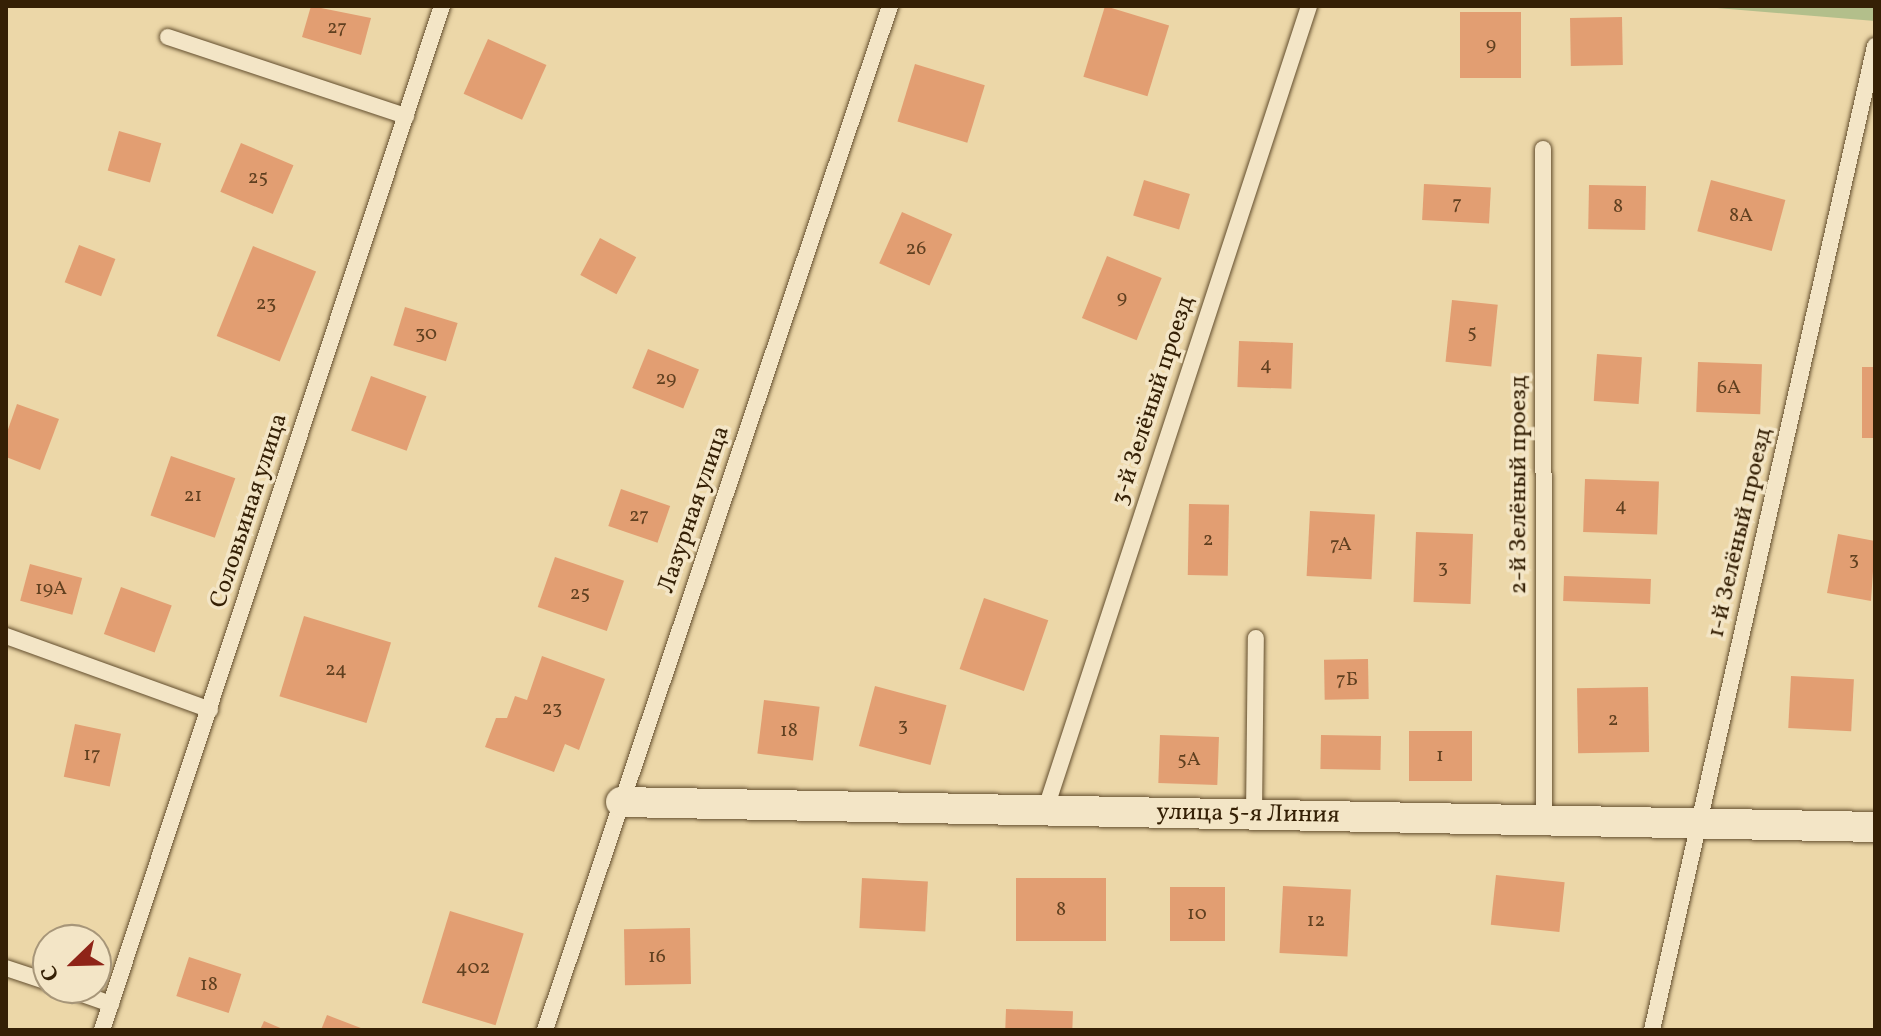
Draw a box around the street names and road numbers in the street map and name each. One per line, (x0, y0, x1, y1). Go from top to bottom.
street label: 3-й Зелёный проезд (1107, 293, 1201, 509)
street label: 2-й Зелёный проезд (1506, 376, 1534, 594)
street label: Соловьиная улица (205, 410, 295, 612)
street label: Лазурная улица (653, 422, 737, 598)
street label: 1-й Зелёный проезд (1703, 425, 1779, 641)
street label: улица 5-я Линия (1156, 799, 1340, 831)

